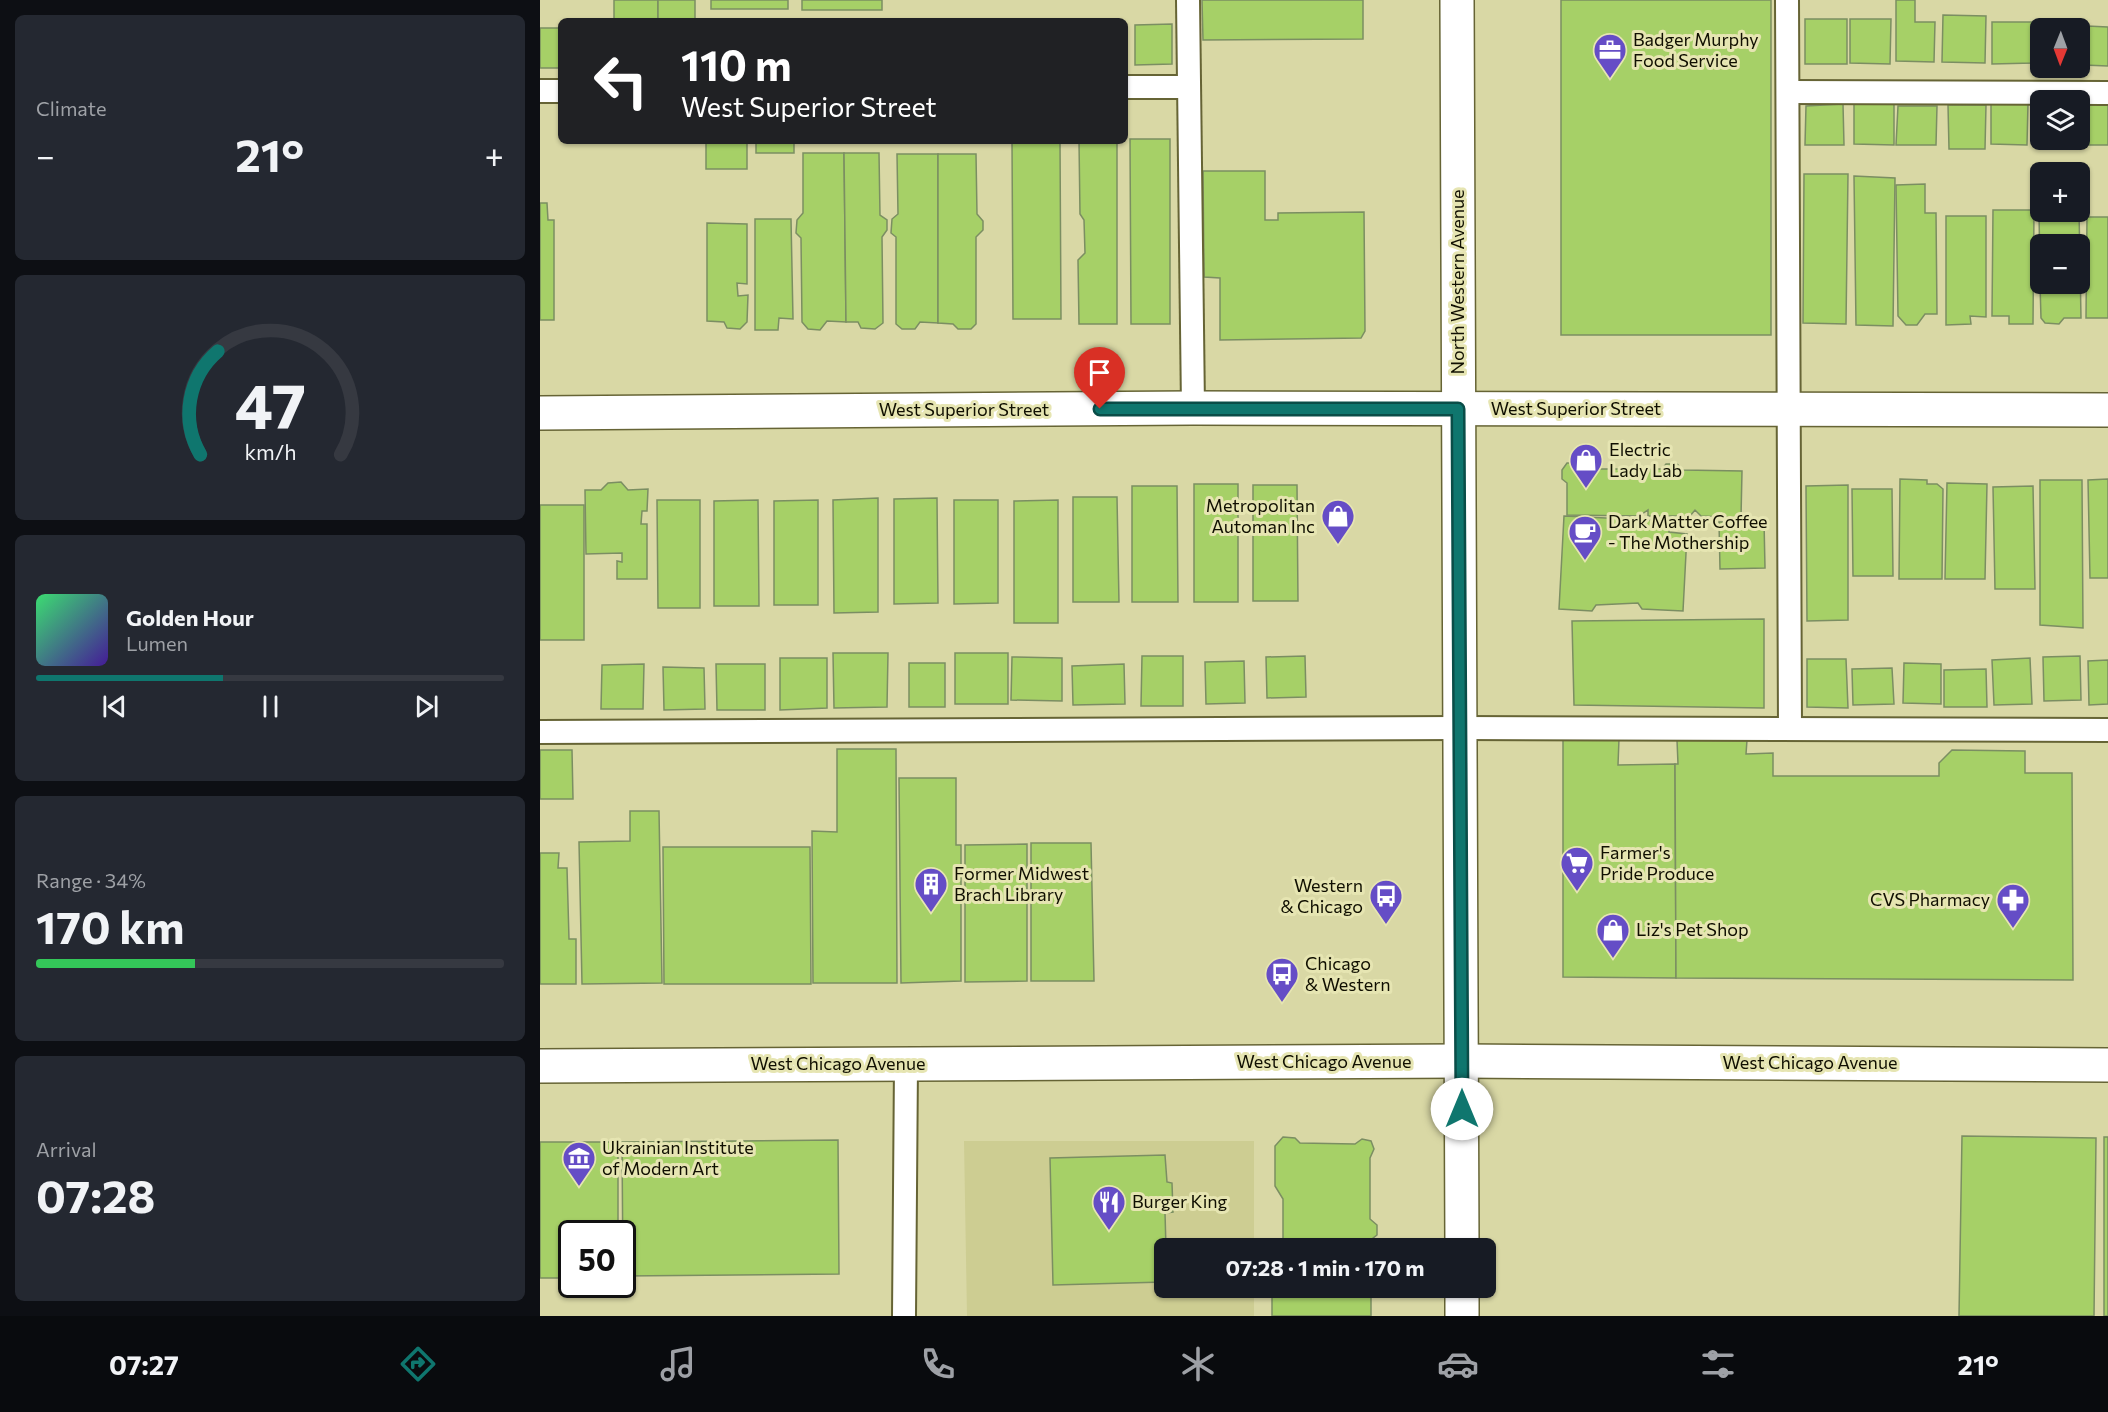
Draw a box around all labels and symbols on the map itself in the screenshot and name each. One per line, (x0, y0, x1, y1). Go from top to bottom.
north arrow (2030, 18, 2090, 78)
place label: Badger Murphy Food Service (1633, 28, 1759, 71)
office icon: Badger Murphy Food Service (1592, 32, 1628, 79)
street label: North Western Avenue (1446, 189, 1468, 375)
pin (1074, 347, 1125, 409)
street label: West Superior Street (1491, 397, 1661, 419)
street label: West Superior Street (879, 398, 1049, 420)
place label: Electric Lady Lab (1609, 438, 1682, 481)
shop icon: Electric Lady Lab (1568, 442, 1604, 489)
place label: Metropolitan Automan Inc (1206, 494, 1315, 537)
shop icon: Metropolitan Automan Inc (1320, 498, 1356, 545)
place label: Dark Matter Coffee - The Mothership (1608, 510, 1768, 553)
cafe icon: Dark Matter Coffee - The Mothership (1567, 514, 1603, 561)
place label: Farmer's Pride Produce (1600, 841, 1714, 884)
supermarket icon: Farmer's Pride Produce (1559, 845, 1595, 892)
place label: Former Midwest Brach Library (954, 862, 1089, 905)
building icon: Former Midwest Brach Library (913, 866, 949, 913)
place label: Western & Chicago (1280, 874, 1363, 917)
bus stop icon: Western & Chicago (1368, 878, 1404, 925)
pharmacy icon: CVS Pharmacy (1995, 882, 2031, 929)
place label: CVS Pharmacy (1870, 888, 1990, 910)
shop icon: Liz's Pet Shop (1595, 912, 1631, 959)
place label: Liz's Pet Shop (1636, 918, 1749, 940)
place label: Chicago & Western (1305, 952, 1391, 995)
bus stop icon: Chicago & Western (1264, 956, 1300, 1003)
street label: West Chicago Avenue (1237, 1050, 1411, 1072)
street label: West Chicago Avenue (1723, 1051, 1897, 1073)
street label: West Chicago Avenue (751, 1052, 925, 1074)
position arrow (1430, 1077, 1494, 1141)
place label: Ukrainian Institute of Modern Art (602, 1136, 754, 1179)
museum icon: Ukrainian Institute of Modern Art (561, 1140, 597, 1187)
restaurant icon: Burger King (1091, 1184, 1127, 1231)
place label: Burger King (1132, 1190, 1228, 1212)
speed limit sign: 50 (558, 1220, 636, 1298)

